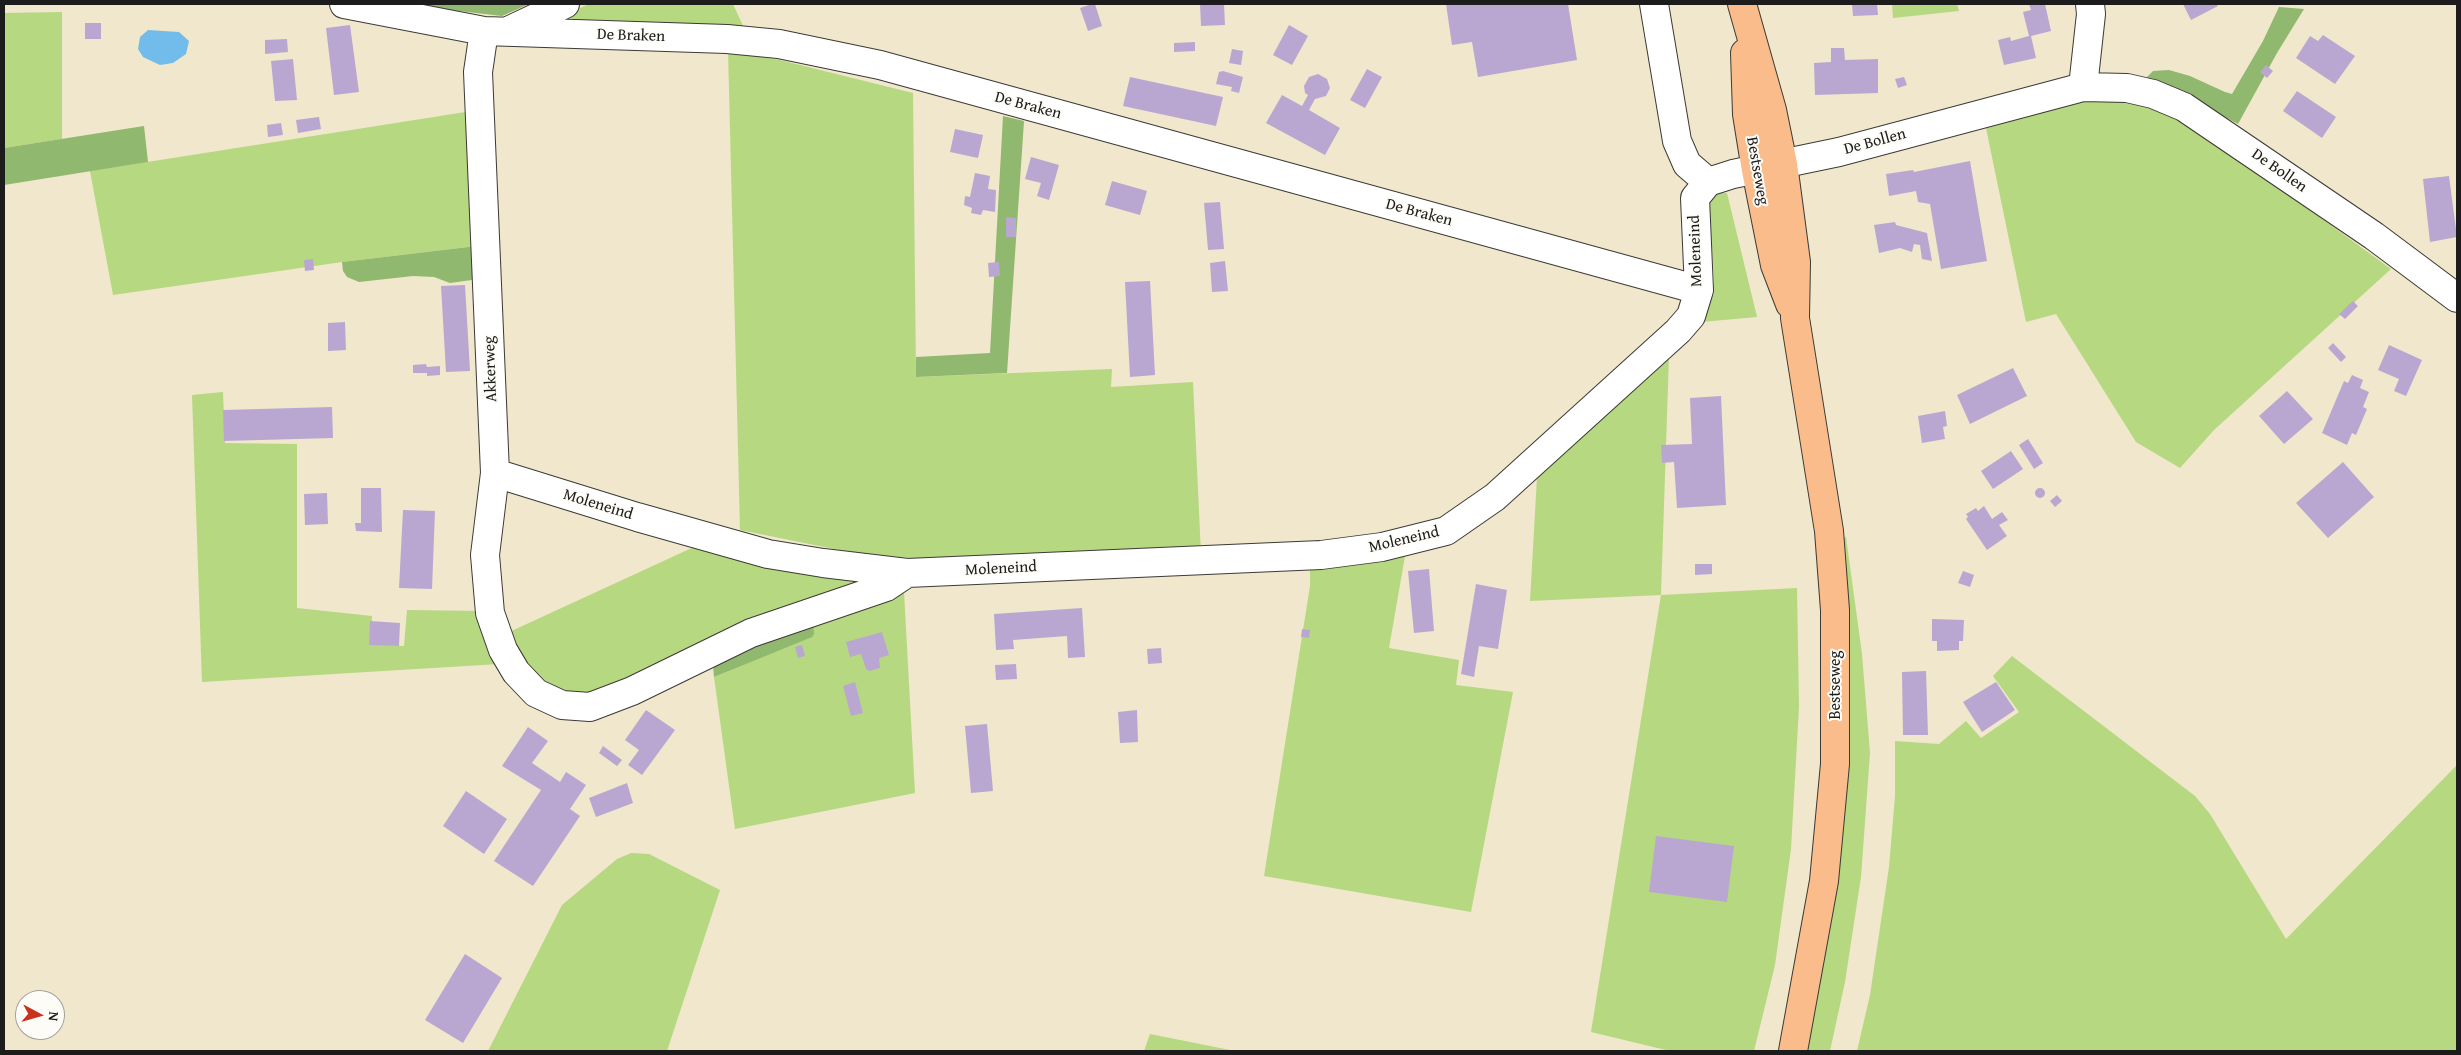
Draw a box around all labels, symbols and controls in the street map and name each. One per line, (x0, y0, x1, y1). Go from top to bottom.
street label: De Braken (597, 25, 665, 47)
street label: De Braken (993, 88, 1063, 124)
street label: De Bollen (1842, 125, 1908, 159)
street label: Bestseweg (1742, 135, 1772, 207)
street label: De Bollen (2248, 145, 2310, 197)
street label: De Braken (1384, 195, 1454, 231)
street label: Moleneind (1685, 215, 1707, 287)
street label: Akkerweg (480, 336, 502, 402)
street label: Moleneind (561, 485, 635, 525)
street label: Moleneind (1367, 523, 1441, 557)
street label: Moleneind (965, 558, 1037, 580)
street label: Bestseweg (1826, 651, 1846, 719)
north arrow (15, 990, 65, 1040)
text: N (43, 1011, 64, 1022)

